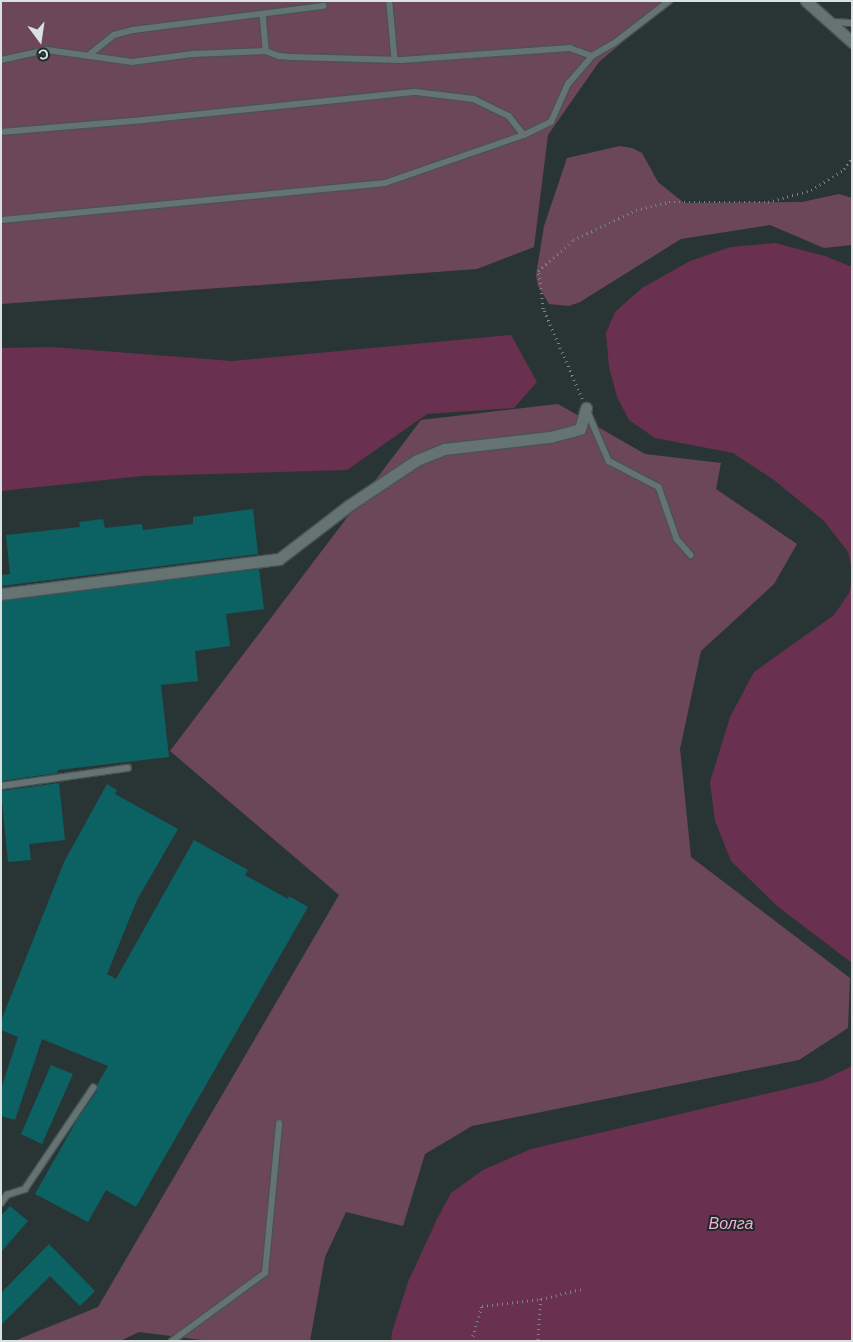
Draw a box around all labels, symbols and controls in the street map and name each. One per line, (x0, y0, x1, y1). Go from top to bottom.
north arrow (15, 15, 65, 65)
text: С (37, 46, 51, 65)
water label: Волга (709, 1213, 753, 1233)

